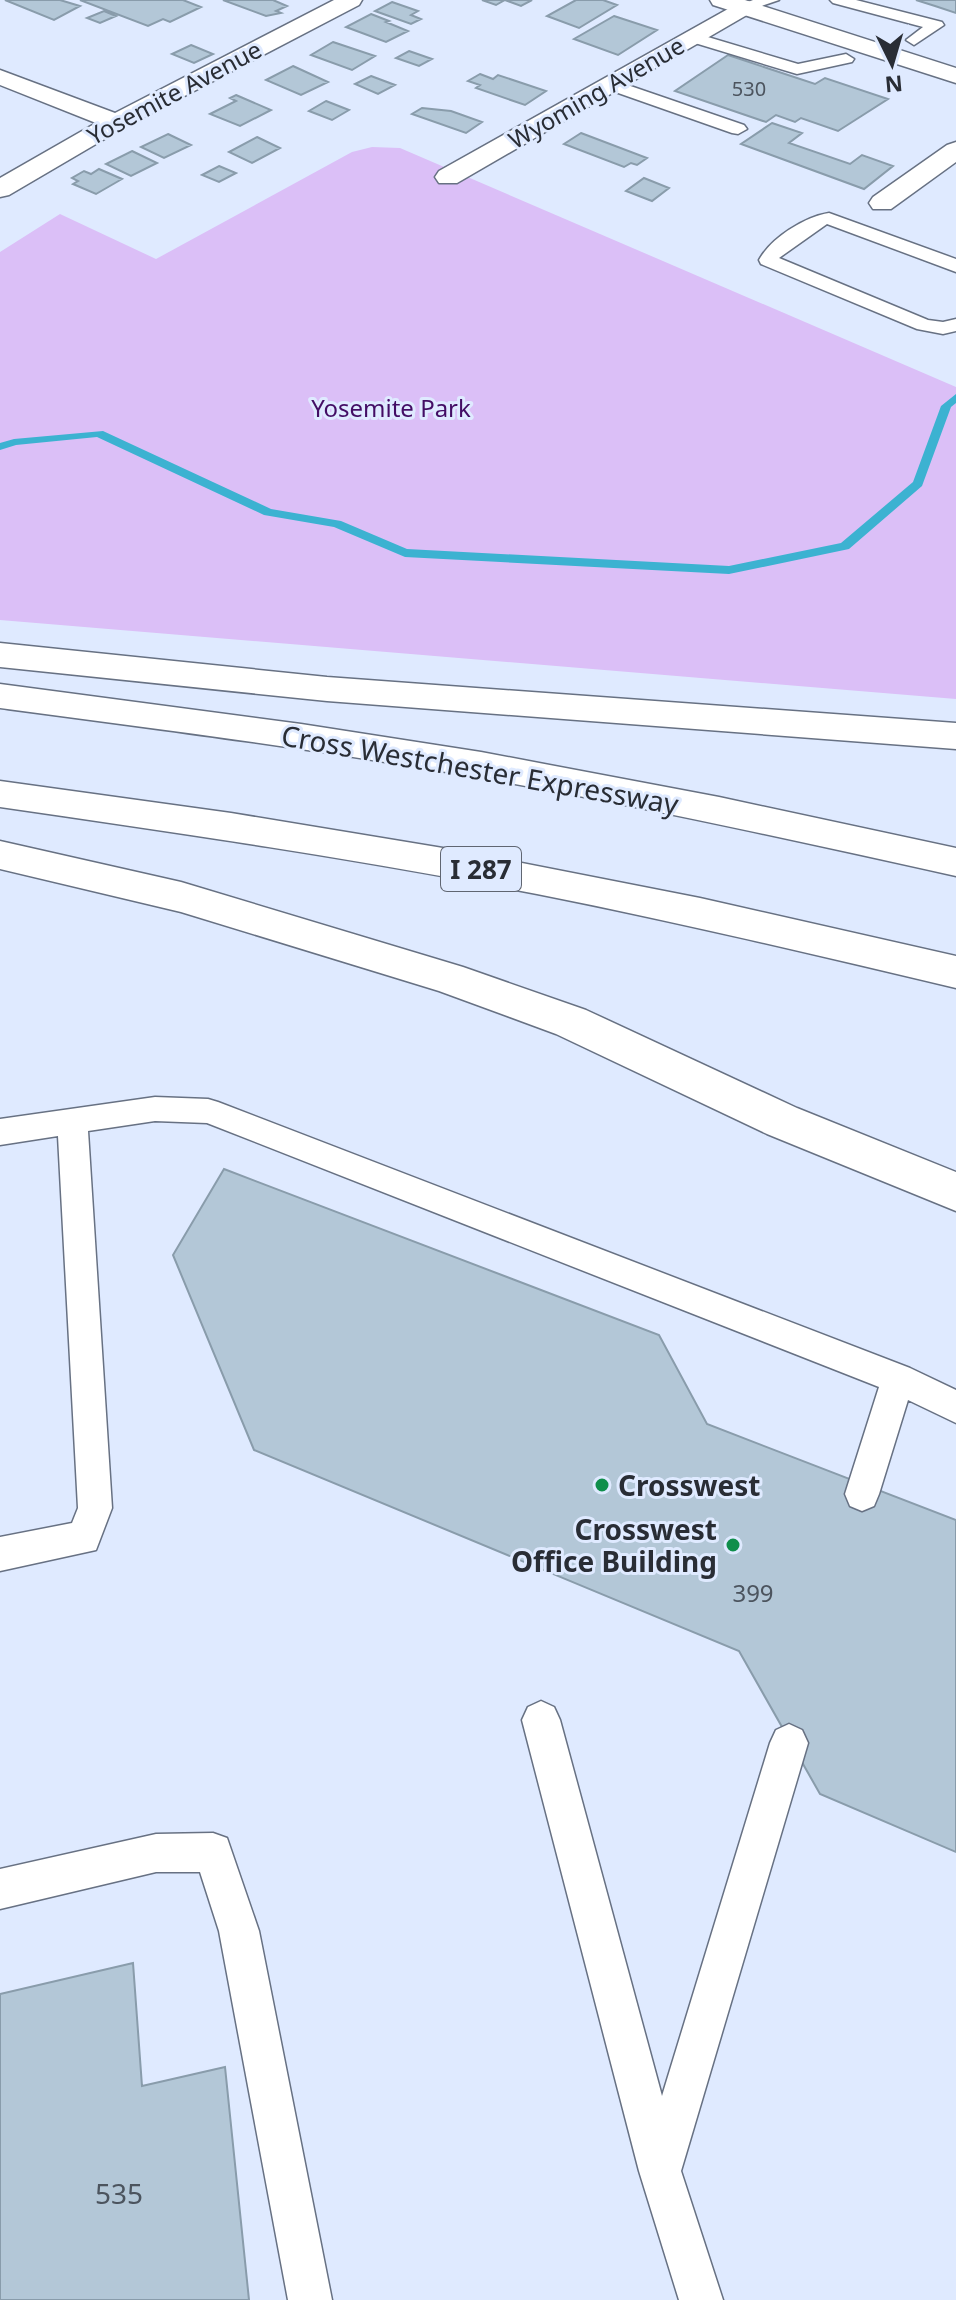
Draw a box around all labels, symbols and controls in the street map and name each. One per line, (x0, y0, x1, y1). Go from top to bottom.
north arrow (852, 24, 932, 104)
street label: Wyoming Avenue (502, 28, 690, 156)
street label: Yosemite Avenue (81, 32, 267, 152)
text: N (884, 69, 904, 101)
house number: 530 (732, 75, 766, 102)
park label: Yosemite Park (311, 391, 471, 424)
street label: Cross Westchester Expressway (279, 715, 682, 823)
road number: I 287 (441, 847, 521, 891)
place label: Crosswest (618, 1466, 760, 1504)
marker: Crosswest (593, 1476, 611, 1494)
place label: Crosswest Office Building (511, 1510, 717, 1580)
marker: Crosswest Office Building (724, 1536, 742, 1554)
house number: 399 (732, 1576, 774, 1609)
house number: 535 (95, 2174, 143, 2212)

